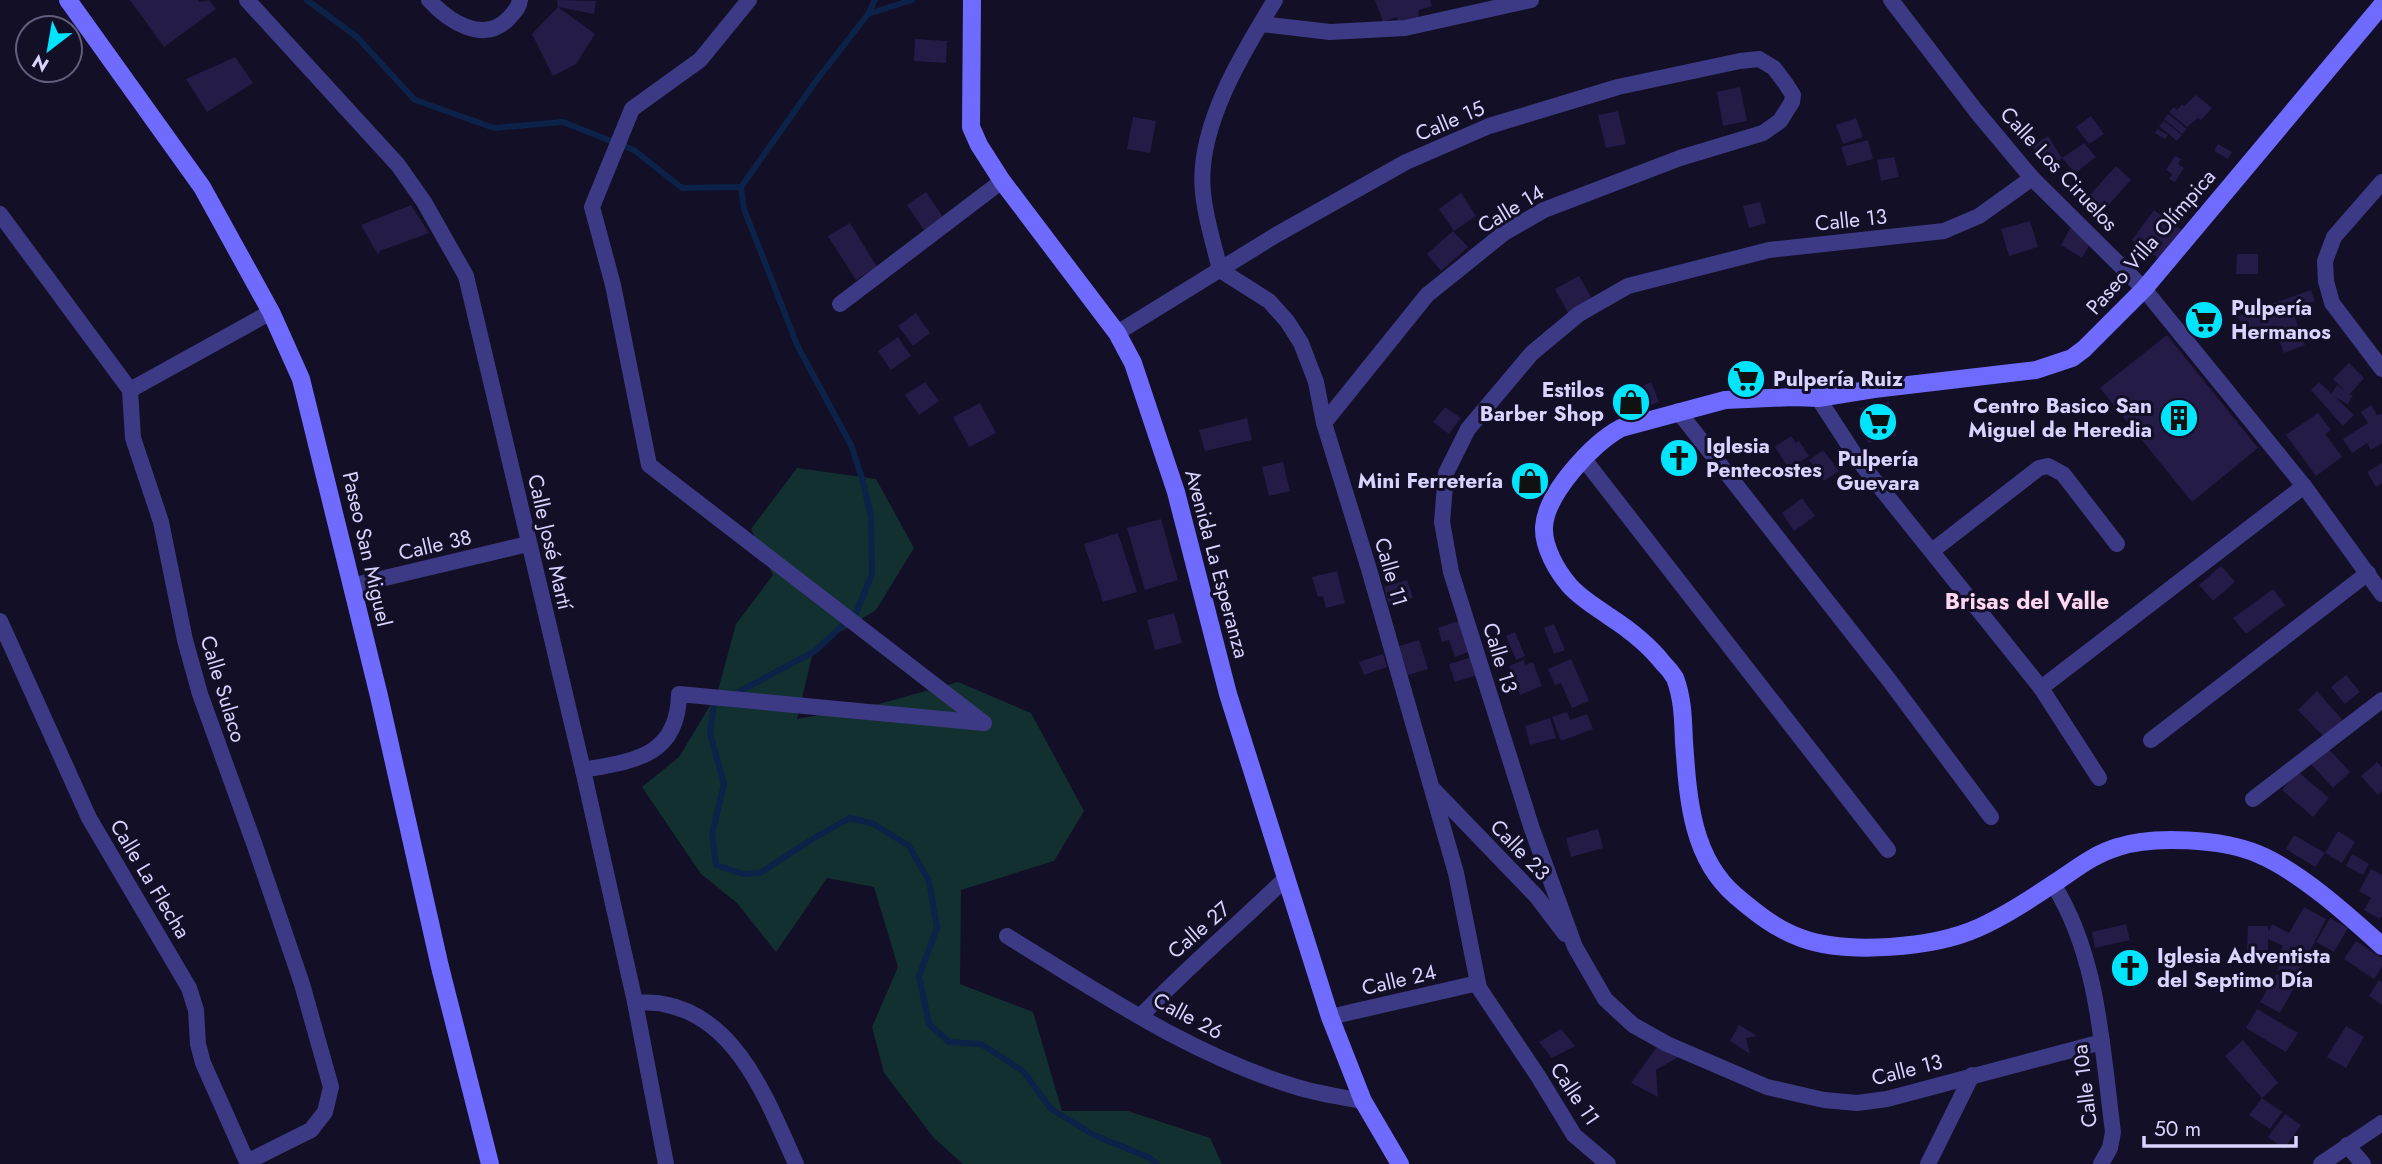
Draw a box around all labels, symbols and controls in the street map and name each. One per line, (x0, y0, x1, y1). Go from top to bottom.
north arrow (14, 14, 84, 84)
text: N (27, 48, 54, 79)
street label: Calle 15 (1411, 93, 1489, 149)
street label: Calle Los Ciruelos (1993, 100, 2125, 238)
street label: Paseo Villa Olímpica (2079, 163, 2223, 321)
street label: Calle 14 (1472, 177, 1550, 241)
street label: Calle 13 (1814, 201, 1888, 239)
place label: Pulpería Hermanos (2231, 293, 2331, 347)
supermarket icon: Pulpería Hermanos (2183, 299, 2225, 341)
supermarket icon: Pulpería Ruiz (1725, 358, 1767, 400)
place label: Pulpería Ruiz (1773, 364, 1903, 394)
place label: Estilos Barber Shop (1480, 375, 1604, 429)
shop icon: Estilos Barber Shop (1610, 381, 1652, 423)
place label: Centro Basico San Miguel de Heredia (1968, 391, 2152, 445)
building icon: Centro Basico San Miguel de Heredia (2158, 397, 2200, 439)
supermarket icon: Pulpería Guevara (1857, 401, 1899, 443)
place label: Iglesia Pentecostes (1706, 431, 1822, 485)
church icon: Iglesia Pentecostes (1658, 437, 1700, 479)
place label: Pulpería Guevara (1836, 444, 1920, 498)
shop icon: Mini Ferretería (1509, 460, 1551, 502)
street label: Avenida La Esperanza (1177, 466, 1257, 662)
place label: Mini Ferretería (1358, 466, 1503, 496)
street label: Paseo San Miguel (335, 469, 399, 629)
street label: Calle José Martí (520, 471, 580, 614)
street label: Calle 38 (395, 522, 475, 568)
street label: Calle 11 (1367, 534, 1415, 610)
district label: Brisas del Valle (1945, 584, 2109, 618)
street label: Calle 13 (1475, 619, 1525, 697)
street label: Calle Sulaco (193, 632, 253, 746)
street label: Calle 23 (1483, 813, 1557, 887)
street label: Calle La Flecha (103, 814, 197, 944)
street label: Calle 27 (1161, 894, 1237, 966)
place label: Iglesia Adventista del Septimo Día (2157, 941, 2331, 995)
church icon: Iglesia Adventista del Septimo Día (2109, 947, 2151, 989)
street label: Calle 24 (1359, 957, 1439, 1003)
street label: Calle 26 (1148, 985, 1228, 1047)
street label: Calle 10a (2065, 1043, 2105, 1129)
street label: Calle 13 (1868, 1047, 1946, 1093)
street label: Calle 11 (1543, 1057, 1607, 1131)
scale bar (2144, 1104, 2296, 1148)
text: 50 m (2154, 1114, 2201, 1144)

